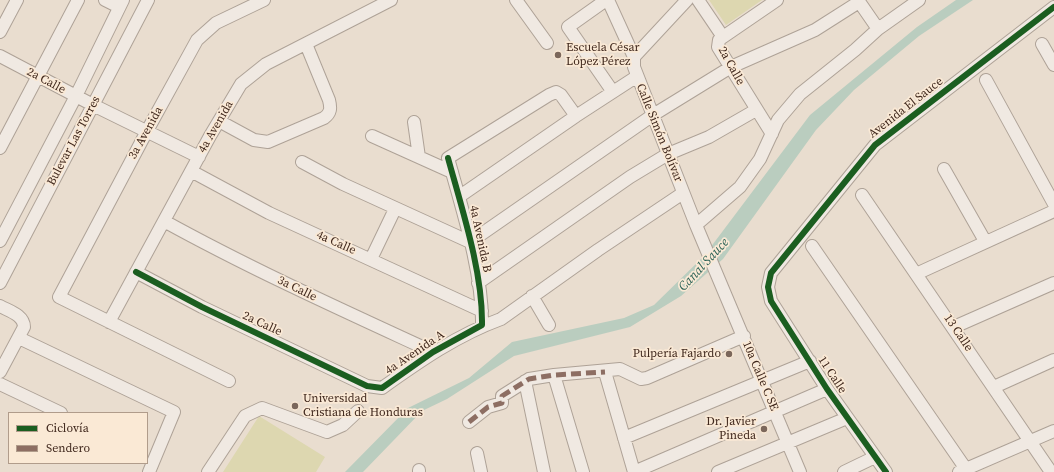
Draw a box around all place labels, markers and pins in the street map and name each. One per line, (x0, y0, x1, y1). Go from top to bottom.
place label: Escuela César López Pérez (566, 41, 640, 69)
marker: Escuela César López Pérez (553, 50, 563, 60)
place label: Pulpería Fajardo (633, 347, 721, 361)
marker: Pulpería Fajardo (724, 349, 734, 359)
place label: Universidad Cristiana de Honduras (303, 392, 423, 420)
marker: Universidad Cristiana de Honduras (290, 401, 300, 411)
place label: Dr. Javier Pineda (706, 415, 756, 443)
marker: Dr. Javier Pineda (759, 424, 769, 434)

